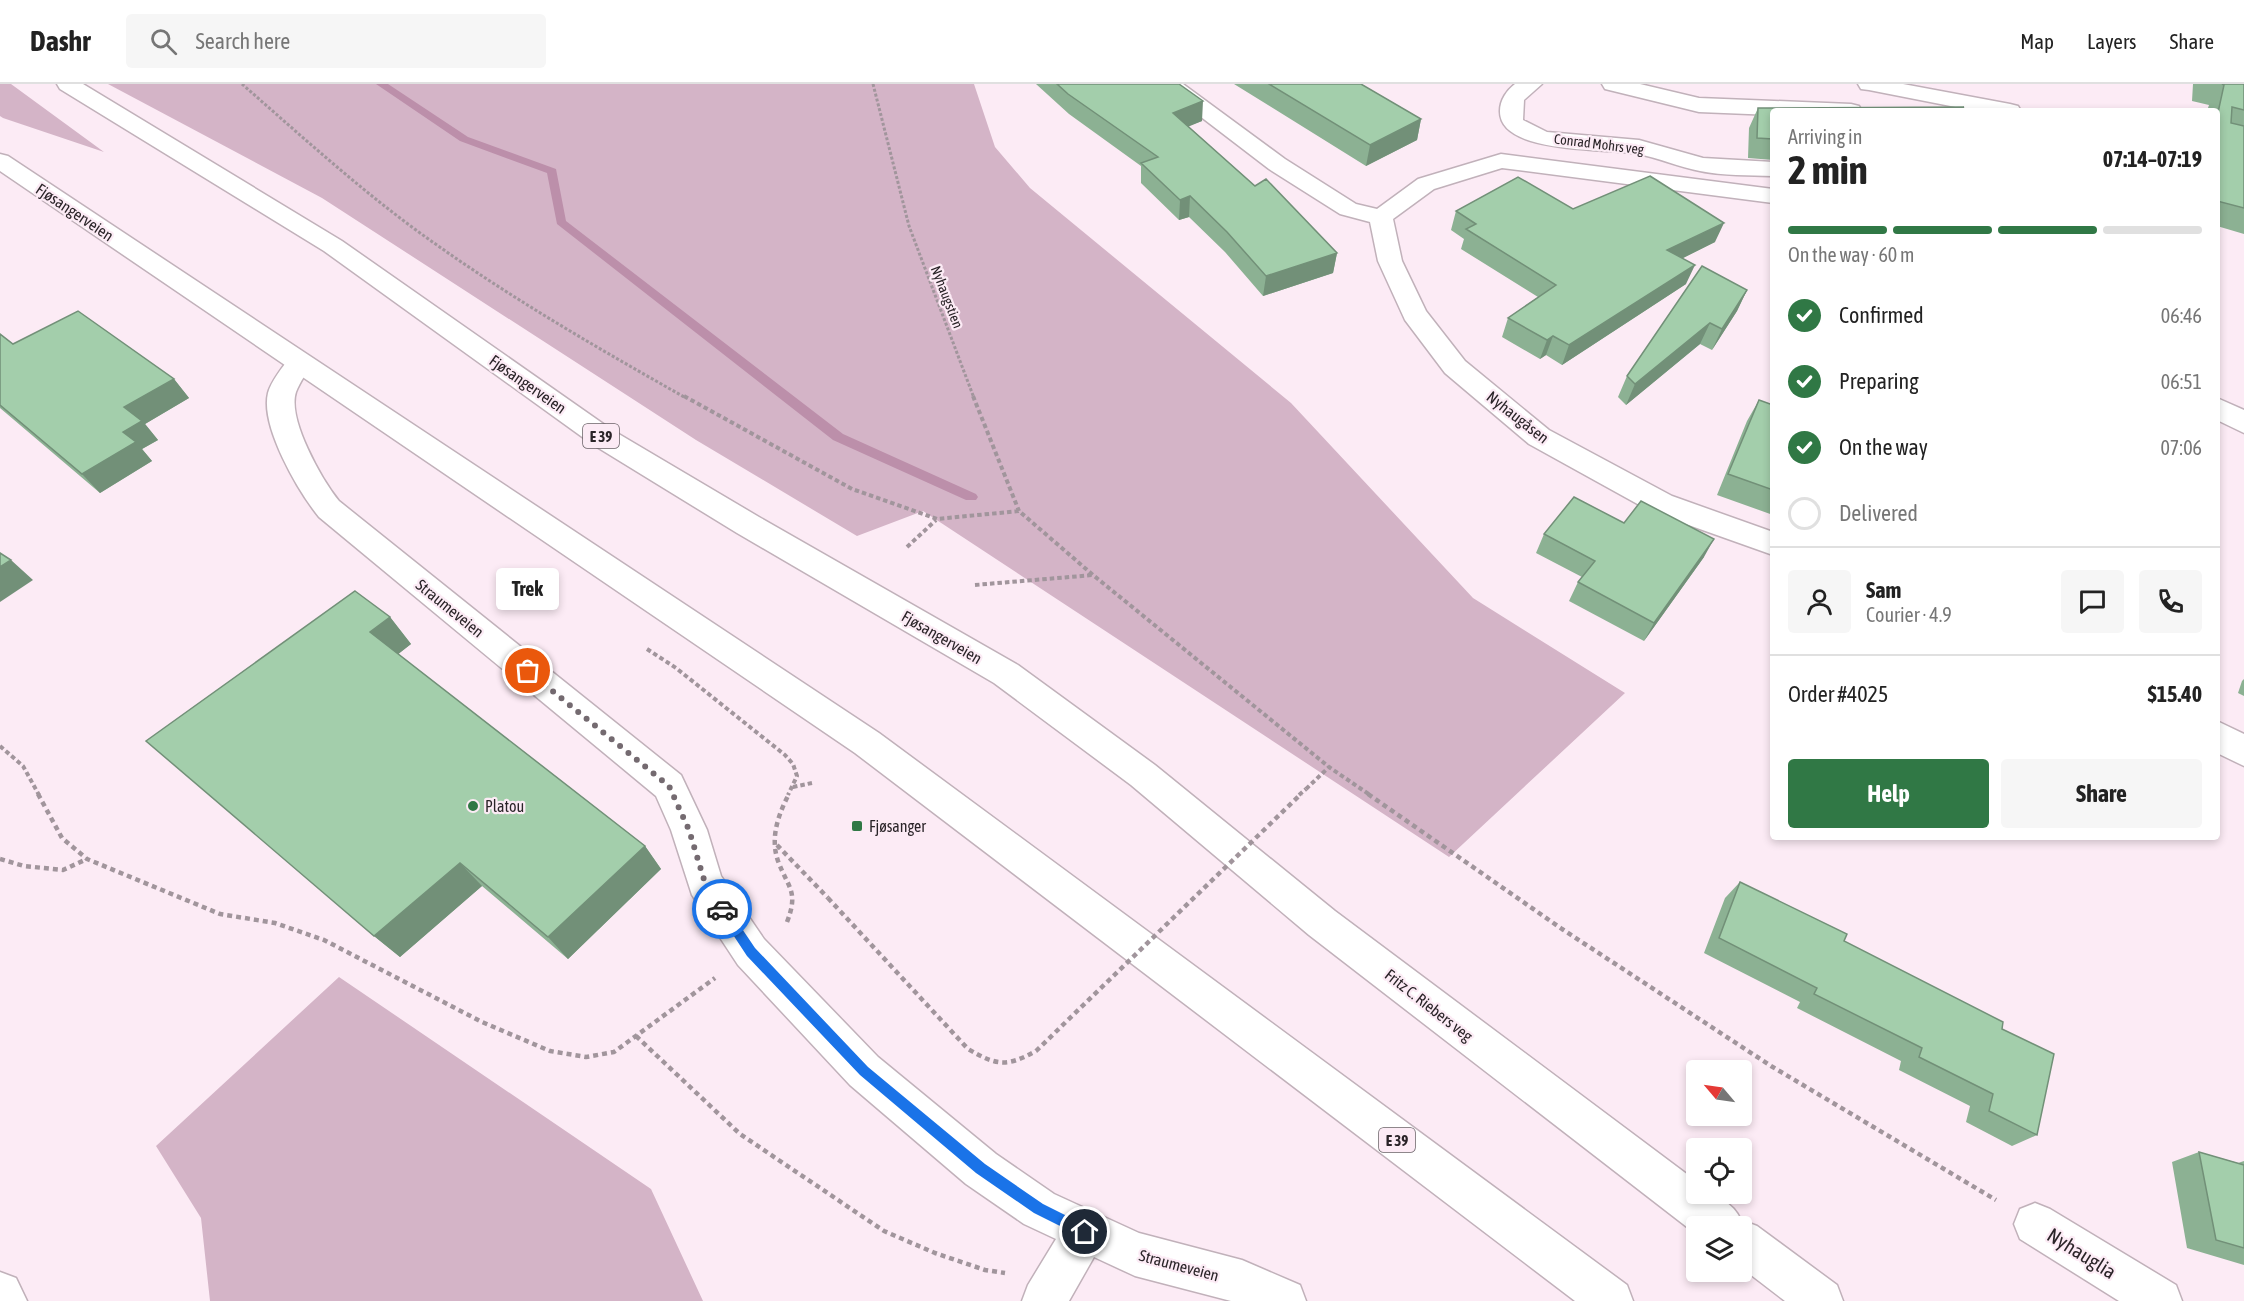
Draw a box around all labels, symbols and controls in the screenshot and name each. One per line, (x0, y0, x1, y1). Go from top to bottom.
search box (126, 14, 546, 68)
text: Dashr (30, 25, 90, 57)
icon: search (147, 25, 180, 58)
text: Search here (195, 28, 290, 54)
text: Map (2020, 29, 2054, 53)
text: Layers (2087, 29, 2137, 53)
text: Share (2170, 29, 2214, 53)
text: Arriving in (1788, 125, 1862, 148)
street label: Conrad Mohrs veg (1553, 131, 1645, 157)
text: 07:14–07:19 (2103, 146, 2202, 172)
text: 2 min (1788, 148, 1868, 192)
street label: Fjøsangerveien (32, 180, 117, 245)
text: On the way · 60 m (1788, 243, 1914, 266)
street label: Nyhaugstien (928, 264, 966, 330)
icon: check (1788, 299, 1821, 332)
text: Confirmed (1839, 302, 1924, 328)
text: 06:46 (2161, 304, 2202, 327)
street label: Fjøsangerveien (486, 351, 570, 418)
icon: check (1788, 365, 1821, 398)
text: Preparing (1839, 368, 1919, 394)
text: 06:51 (2161, 370, 2202, 393)
street label: Nyhaugåsen (1483, 387, 1553, 448)
road number: E 39 (583, 424, 619, 448)
icon: check (1788, 431, 1821, 464)
text: On the way (1839, 434, 1928, 460)
text: 07:06 (2160, 436, 2202, 459)
text: Delivered (1839, 500, 1918, 526)
callout: Trek (496, 569, 560, 611)
button: person (1788, 570, 1851, 633)
button: chat (2061, 570, 2124, 633)
button: phone (2139, 570, 2202, 633)
street label: Straumeveien (413, 575, 487, 641)
text: Trek (512, 577, 543, 600)
text: Sam (1866, 577, 1901, 603)
text: Courier · 4.9 (1866, 603, 1952, 626)
street label: Fjøsangerveien (898, 607, 985, 668)
pin (502, 645, 553, 696)
icon: bag (511, 654, 544, 687)
text: Order #4025 (1788, 681, 1888, 707)
text: $15.40 (2147, 681, 2202, 707)
button: Help (1788, 759, 1989, 828)
button: Share (2001, 759, 2202, 828)
place label: Platou (485, 797, 524, 815)
marker: Platou (466, 799, 480, 813)
place label: Fjøsanger (869, 817, 926, 836)
marker: Fjøsanger (850, 819, 864, 833)
courier (692, 879, 752, 939)
icon: car (706, 893, 739, 926)
street label: Fritz C. Riebers veg (1381, 965, 1476, 1046)
north arrow (1686, 1060, 1752, 1126)
map controls (1686, 1060, 1752, 1282)
road number: E 39 (1379, 1128, 1415, 1152)
button: locate (1686, 1138, 1752, 1204)
pin (1059, 1206, 1110, 1257)
icon: home (1068, 1215, 1101, 1248)
button: layers (1686, 1216, 1752, 1282)
street label: Nyhauglia (2043, 1223, 2121, 1283)
street label: Straumeveien (1137, 1246, 1221, 1284)

